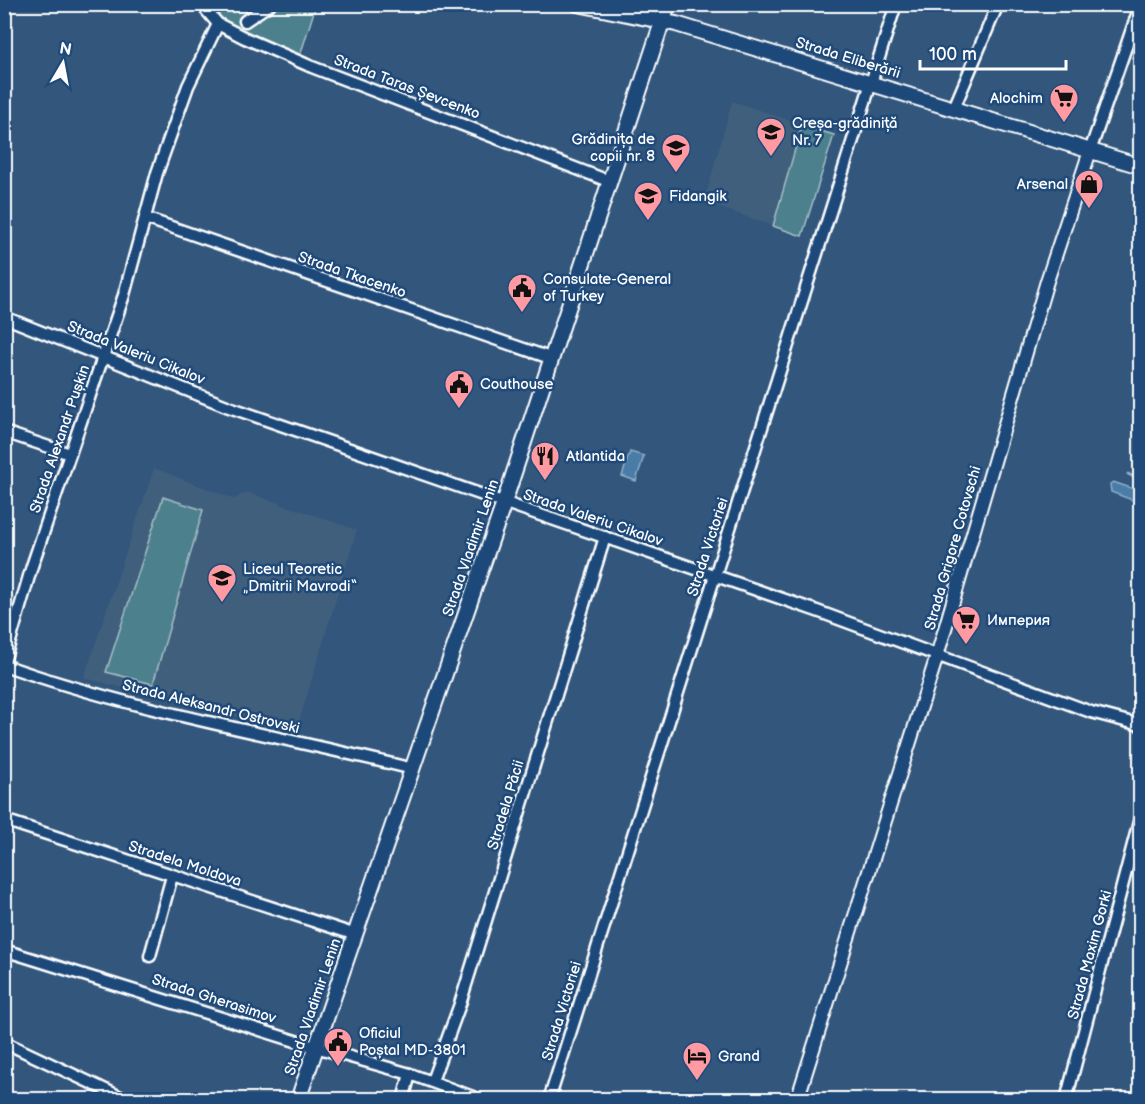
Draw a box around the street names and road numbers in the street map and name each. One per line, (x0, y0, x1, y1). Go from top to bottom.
street label: Strada Eliberării (793, 33, 903, 83)
street label: Strada Taras Șevcenko (331, 50, 483, 124)
street label: Strada Tkacenko (295, 248, 409, 302)
street label: Strada Valeriu Cikalov (64, 317, 208, 390)
street label: Strada Alexandr Pușkin (26, 362, 94, 516)
street label: Strada Grigore Cotovschi (920, 464, 986, 632)
street label: Strada Vladimir Lenin (439, 477, 503, 619)
street label: Strada Valeriu Cikalov (521, 485, 666, 551)
street label: Strada Victoriei (683, 495, 733, 599)
street label: Strada Aleksandr Ostrovski (120, 676, 302, 738)
street label: Stradela Păcii (483, 758, 529, 852)
street label: Stradela Moldova (126, 837, 244, 891)
street label: Strada Maxim Gorki (1064, 888, 1116, 1022)
street label: Strada Vladimir Lenin (281, 936, 345, 1078)
street label: Strada Victoriei (538, 959, 586, 1063)
street label: Strada Gherasimov (150, 970, 279, 1028)

